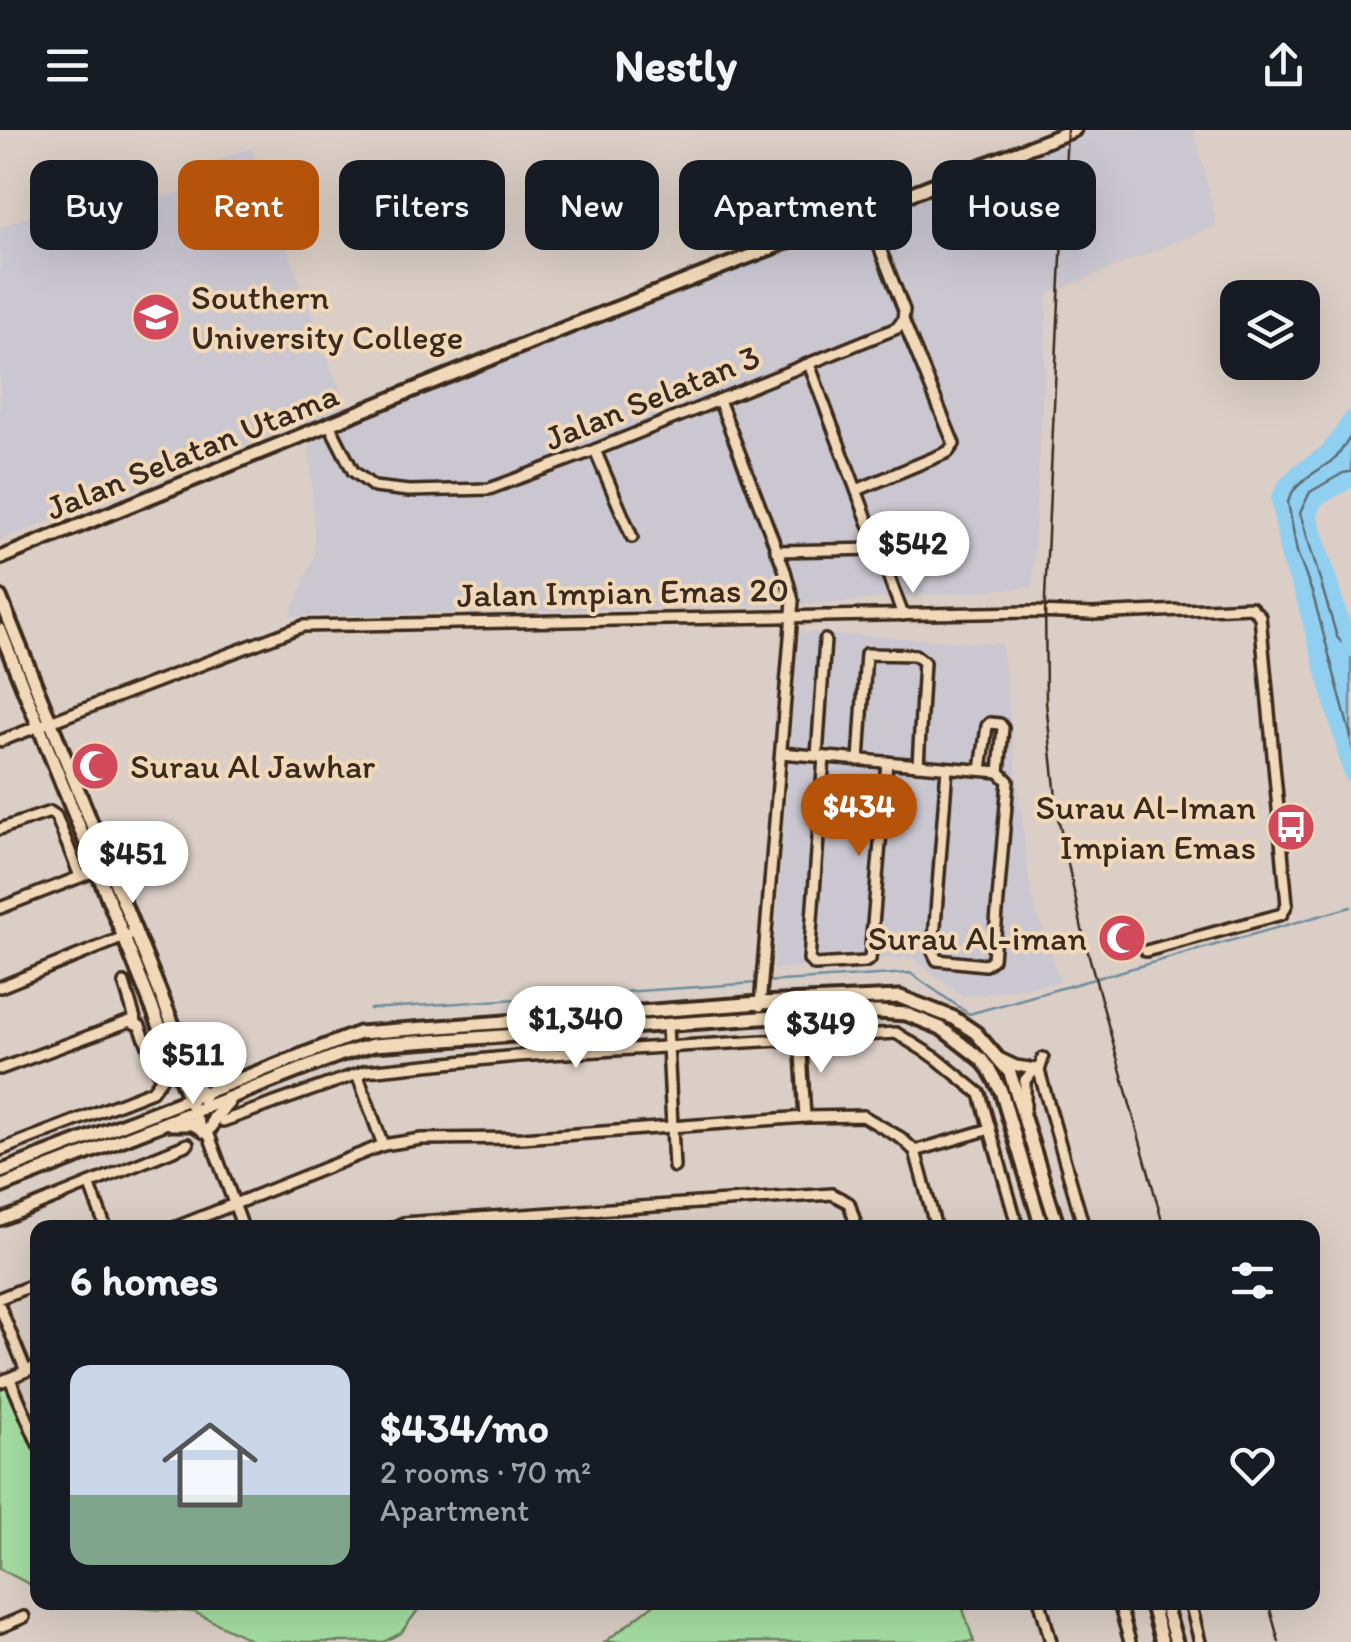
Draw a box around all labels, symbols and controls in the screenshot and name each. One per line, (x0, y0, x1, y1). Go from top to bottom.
icon: menu (40, 38, 95, 93)
text: Nestly (614, 38, 737, 92)
icon: share (1256, 38, 1311, 93)
chip: Buy (30, 160, 158, 250)
chip: Rent (178, 160, 319, 250)
chip: Filters (339, 160, 505, 250)
chip: New (525, 160, 659, 250)
chip: Apartment (679, 160, 912, 250)
chip: House (932, 160, 1096, 250)
place label: Southern University College (191, 276, 463, 358)
map controls (1220, 280, 1320, 380)
button: layers (1220, 280, 1320, 380)
school or university icon: Southern University College (130, 291, 182, 343)
street label: Jalan Selatan 3 (538, 335, 766, 459)
street label: Jalan Selatan Utama (40, 373, 344, 529)
pin: $542 (854, 511, 972, 596)
text: $542 (878, 524, 948, 562)
street label: Jalan Impian Emas 20 (456, 568, 790, 616)
mosque icon: Surau Al Jawhar (69, 740, 121, 792)
place label: Surau Al Jawhar (130, 745, 375, 787)
pin: $434 (800, 774, 918, 859)
place label: Surau Al-Iman Impian Emas (1036, 786, 1256, 868)
text: $434 (823, 787, 895, 825)
bus stop icon: Surau Al-Iman Impian Emas (1265, 801, 1317, 853)
pin: $451 (74, 821, 192, 906)
text: $451 (99, 834, 167, 872)
mosque icon: Surau Al-iman (1096, 912, 1148, 964)
place label: Surau Al-iman (868, 917, 1087, 959)
pin: $1,340 (495, 986, 657, 1071)
pin: $349 (762, 991, 880, 1076)
text: $1,340 (528, 999, 624, 1037)
text: $349 (786, 1004, 856, 1042)
pin: $511 (134, 1022, 252, 1107)
text: $511 (162, 1035, 224, 1073)
icon: filters (1225, 1253, 1280, 1308)
text: 6 homes (70, 1255, 218, 1306)
text: $434/mo (380, 1402, 549, 1453)
icon: home (150, 1405, 270, 1525)
icon: heart (1225, 1438, 1280, 1493)
text: 2 rooms · 70 m² (380, 1453, 591, 1491)
text: Apartment (380, 1491, 529, 1529)

